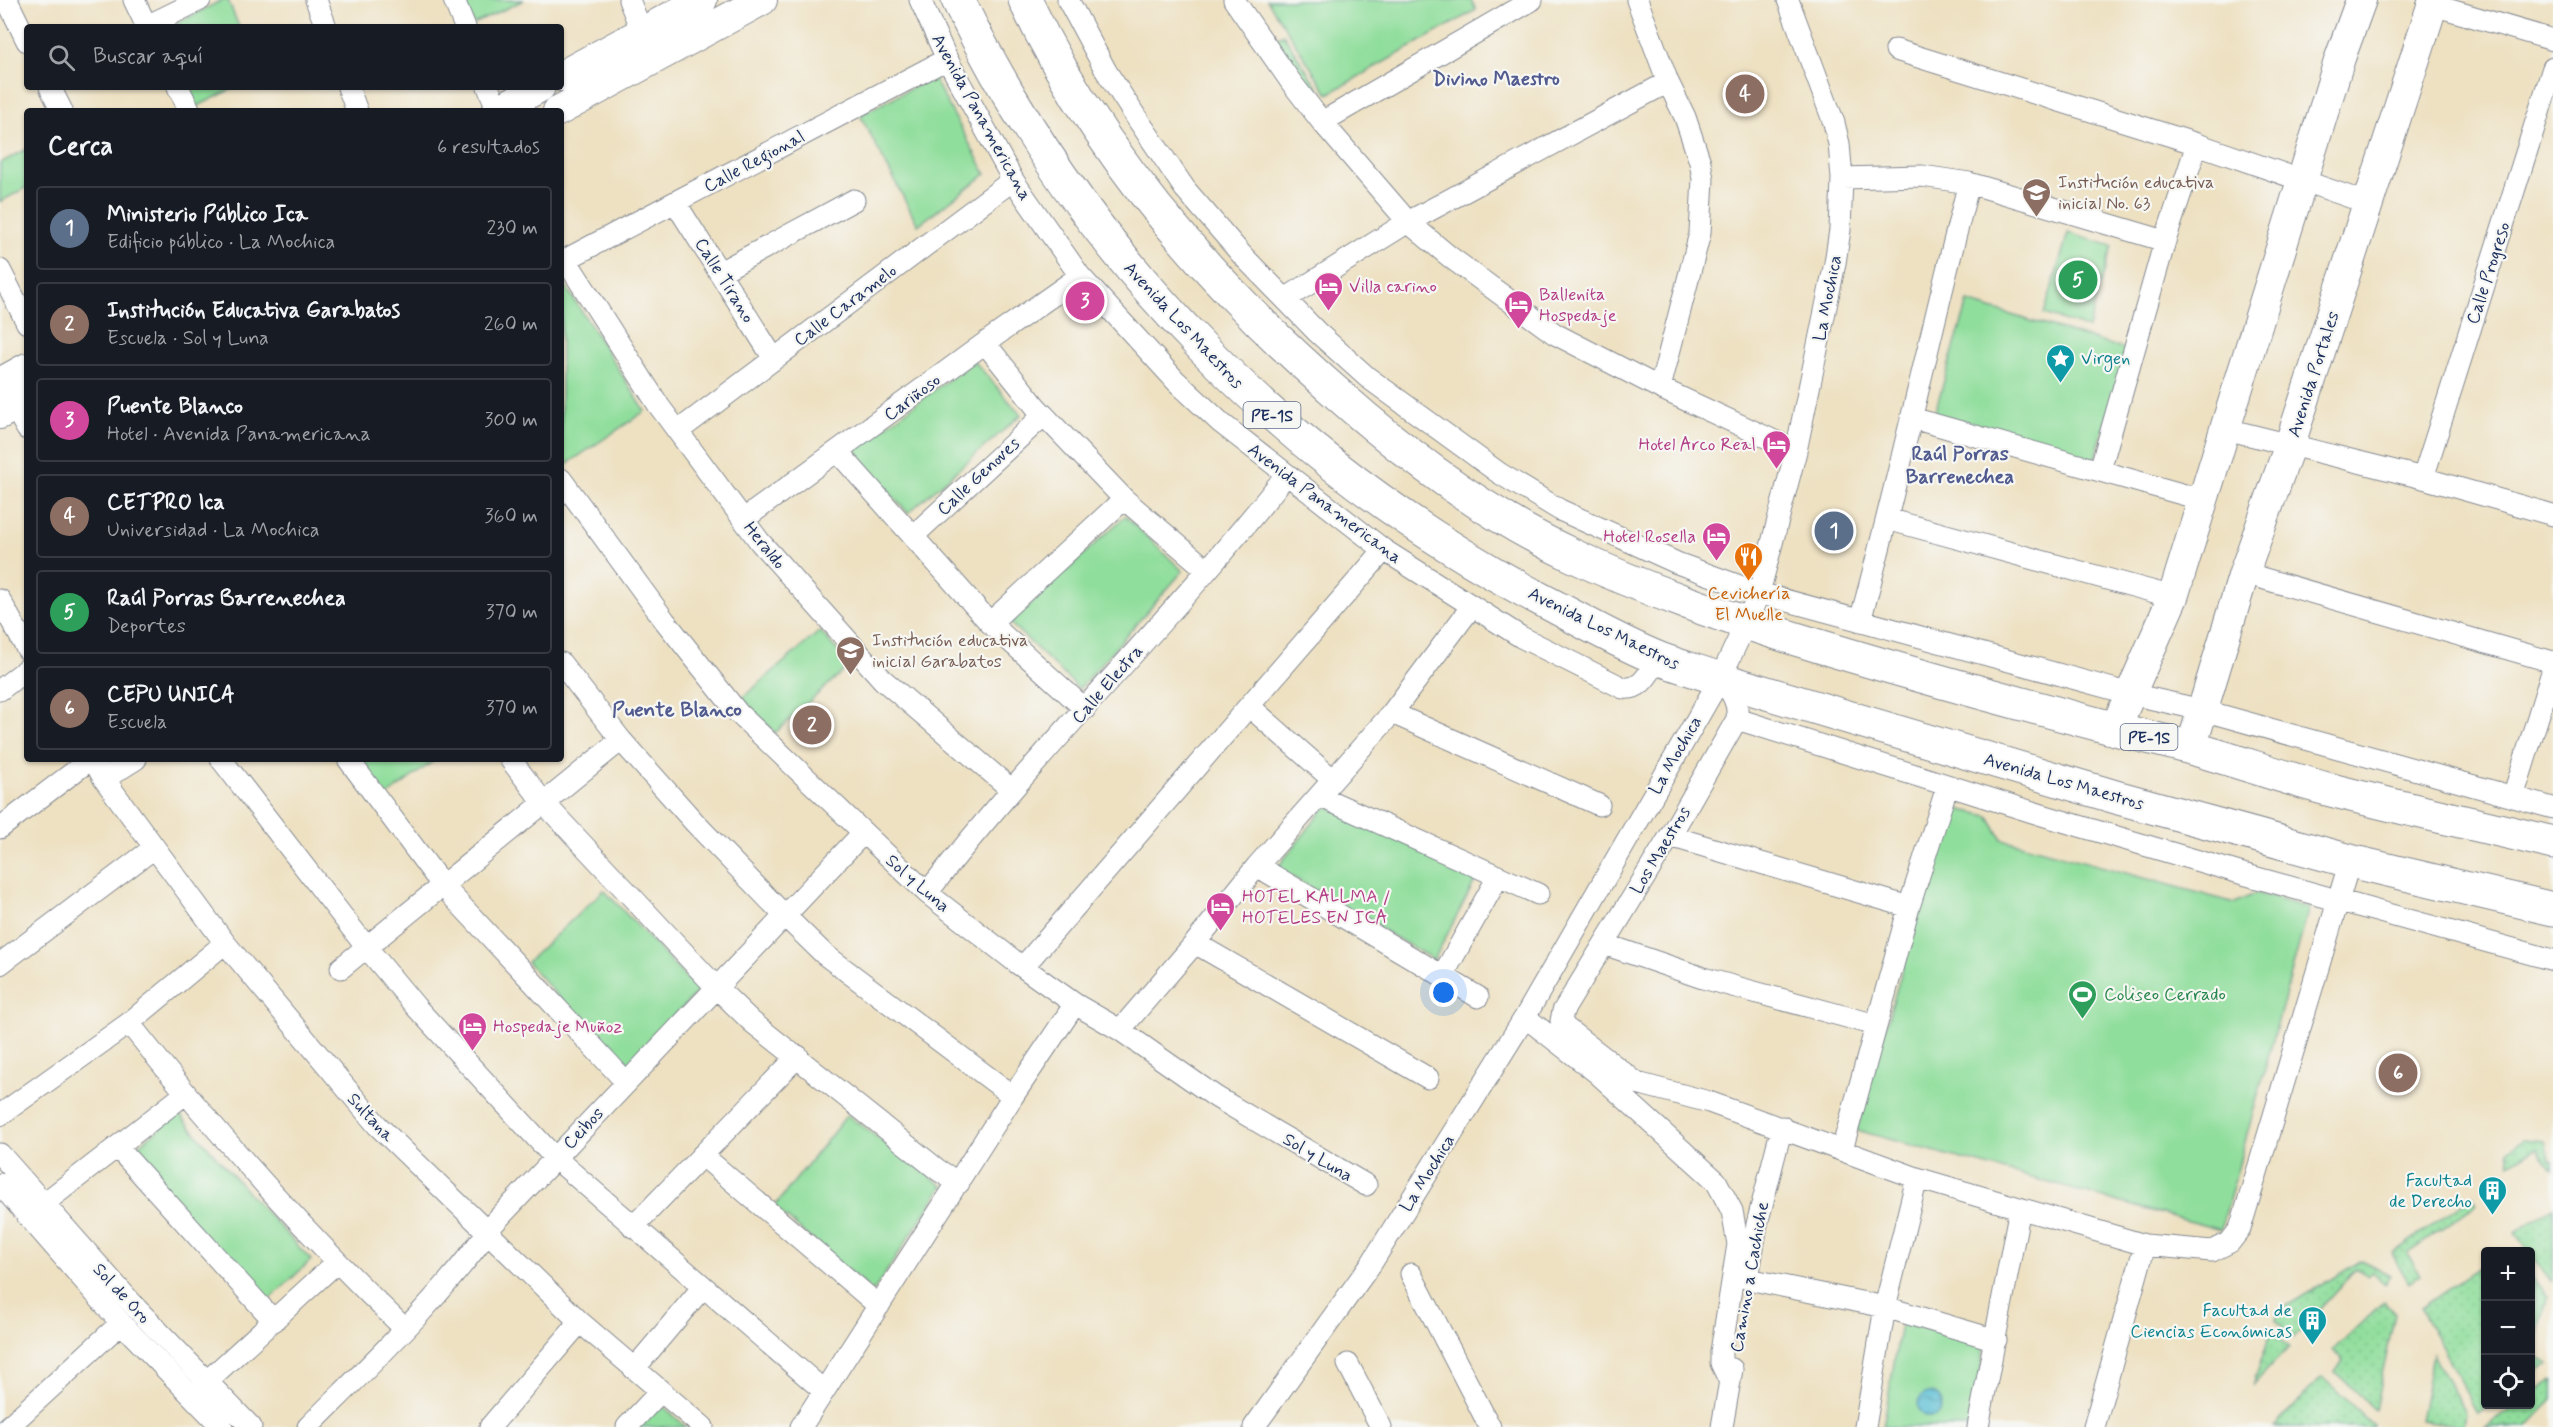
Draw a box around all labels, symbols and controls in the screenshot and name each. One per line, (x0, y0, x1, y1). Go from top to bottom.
search box (24, 24, 564, 90)
street label: Avenida Panamericana (925, 30, 1037, 205)
icon: search (45, 41, 78, 74)
text: Buscar aquí (93, 43, 204, 71)
district label: Divino Maestro (1432, 66, 1560, 93)
pin: 4 (1726, 72, 1764, 116)
street label: Calle Regional (700, 125, 810, 200)
text: Cerca (48, 130, 113, 164)
text: 6 resultados (437, 134, 540, 161)
place label: Institución educativa inicial No. 63 (2058, 171, 2214, 216)
school or university icon: Institución educativa inicial No. 63 (2021, 176, 2053, 218)
text: Ministerio Público Ica (107, 201, 308, 229)
text: 1 (65, 215, 74, 242)
text: 230 m (486, 215, 538, 242)
street label: Calle Progreso (2461, 219, 2517, 327)
text: Edificio público · La Mochica (107, 229, 335, 256)
street label: Calle Tirano (689, 233, 760, 328)
street label: La Mochica (1808, 253, 1848, 343)
street label: Avenida Los Maestros (1118, 257, 1249, 394)
pin: 5 (2058, 258, 2098, 302)
street label: Calle Caramelo (789, 259, 902, 352)
hotel icon: Villa carino (1312, 270, 1344, 312)
place label: Villa carino (1349, 275, 1437, 299)
pin: 3 (1066, 278, 1104, 324)
place label: Ballenita Hospedaje (1539, 283, 1617, 328)
hotel icon: Ballenita Hospedaje (1502, 288, 1534, 330)
text: Institución Educativa Garabatos (107, 297, 400, 325)
street label: Avenida Portales (2282, 308, 2346, 440)
text: 2 (65, 311, 74, 338)
text: 260 m (484, 311, 538, 338)
text: Escuela · Sol y Luna (107, 325, 269, 352)
place icon: Virgen (2044, 342, 2076, 384)
place label: Virgen (2081, 347, 2130, 372)
street label: Cariñoso (879, 369, 946, 427)
text: Puente Blanco (107, 393, 243, 421)
road number: PE-1S (1244, 402, 1300, 428)
text: 3 (65, 407, 74, 434)
text: 300 m (484, 407, 538, 434)
text: Hotel · Avenida Panamericana (107, 421, 371, 448)
hotel icon: Hotel Arco Real (1761, 428, 1793, 470)
street label: Calle Genoves (932, 432, 1025, 521)
place label: Hotel Arco Real (1639, 433, 1756, 457)
street label: Avenida Panamericana (1242, 438, 1406, 570)
district label: Raúl Porras Barrenechea (1906, 441, 2014, 491)
text: CETPRO Ica (107, 489, 225, 517)
text: 4 (64, 503, 75, 530)
text: 360 m (485, 503, 538, 530)
pin: 1 (1814, 508, 1854, 554)
text: Universidad · La Mochica (107, 517, 319, 544)
street label: Heraldo (738, 517, 791, 574)
hotel icon: Hotel Rosella (1701, 520, 1733, 562)
place label: Hotel Rosella (1603, 525, 1696, 549)
restaurant icon: Cevichería El Muelle (1733, 540, 1765, 582)
street label: Avenida Los Maestros (1524, 582, 1683, 676)
place label: Cevichería El Muelle (1708, 582, 1790, 627)
text: Raúl Porras Barrenechea (107, 585, 346, 613)
text: 5 (64, 599, 76, 626)
text: 370 m (486, 599, 538, 626)
text: Deportes (107, 613, 186, 640)
place label: Institución educativa inicial Garabatos (872, 629, 1028, 674)
school or university icon: Institución educativa inicial Garabatos (835, 634, 867, 676)
street label: Calle Electra (1067, 640, 1149, 729)
text: CEPU UNICA (107, 681, 235, 709)
text: 6 (64, 695, 75, 722)
text: 370 m (486, 695, 538, 722)
district label: Puente Blanco (612, 696, 742, 724)
pin: 2 (792, 702, 832, 748)
text: Escuela (107, 709, 167, 736)
street label: La Mochica (1644, 712, 1708, 799)
road number: PE-1S (2120, 724, 2178, 750)
street label: Avenida Los Maestros (1981, 748, 2147, 816)
street label: Los Maestros (1625, 802, 1697, 899)
street label: Sol y Luna (880, 849, 954, 918)
place label: HOTEL KALLMA / HOTELES EN ICA (1242, 885, 1390, 930)
hotel icon: HOTEL KALLMA / HOTELES EN ICA (1205, 890, 1237, 932)
your location (1429, 978, 1458, 1007)
sports icon: Coliseo Cerrado (2067, 978, 2099, 1020)
place label: Coliseo Cerrado (2104, 983, 2226, 1007)
hotel icon: Hospedaje Muñoz (456, 1010, 488, 1052)
place label: Hospedaje Muñoz (493, 1015, 623, 1039)
pin: 6 (2378, 1050, 2418, 1096)
street label: Sultana (341, 1088, 399, 1148)
street label: Ceibos (558, 1102, 609, 1155)
street label: Sol y Luna (1278, 1128, 1357, 1188)
street label: La Mochica (1395, 1130, 1461, 1217)
place label: Facultad de Derecho (2389, 1169, 2472, 1214)
building icon: Facultad de Derecho (2477, 1174, 2509, 1216)
street label: Camino a Cachiche (1725, 1200, 1775, 1354)
map controls (2481, 1247, 2535, 1409)
button: + (2481, 1247, 2535, 1301)
street label: Sol de Oro (87, 1258, 156, 1329)
place label: Facultad de Ciencias Económicas (2130, 1299, 2292, 1344)
button: − (2481, 1301, 2535, 1355)
building icon: Facultad de Ciencias Económicas (2297, 1304, 2329, 1346)
button: locate (2481, 1355, 2535, 1409)

